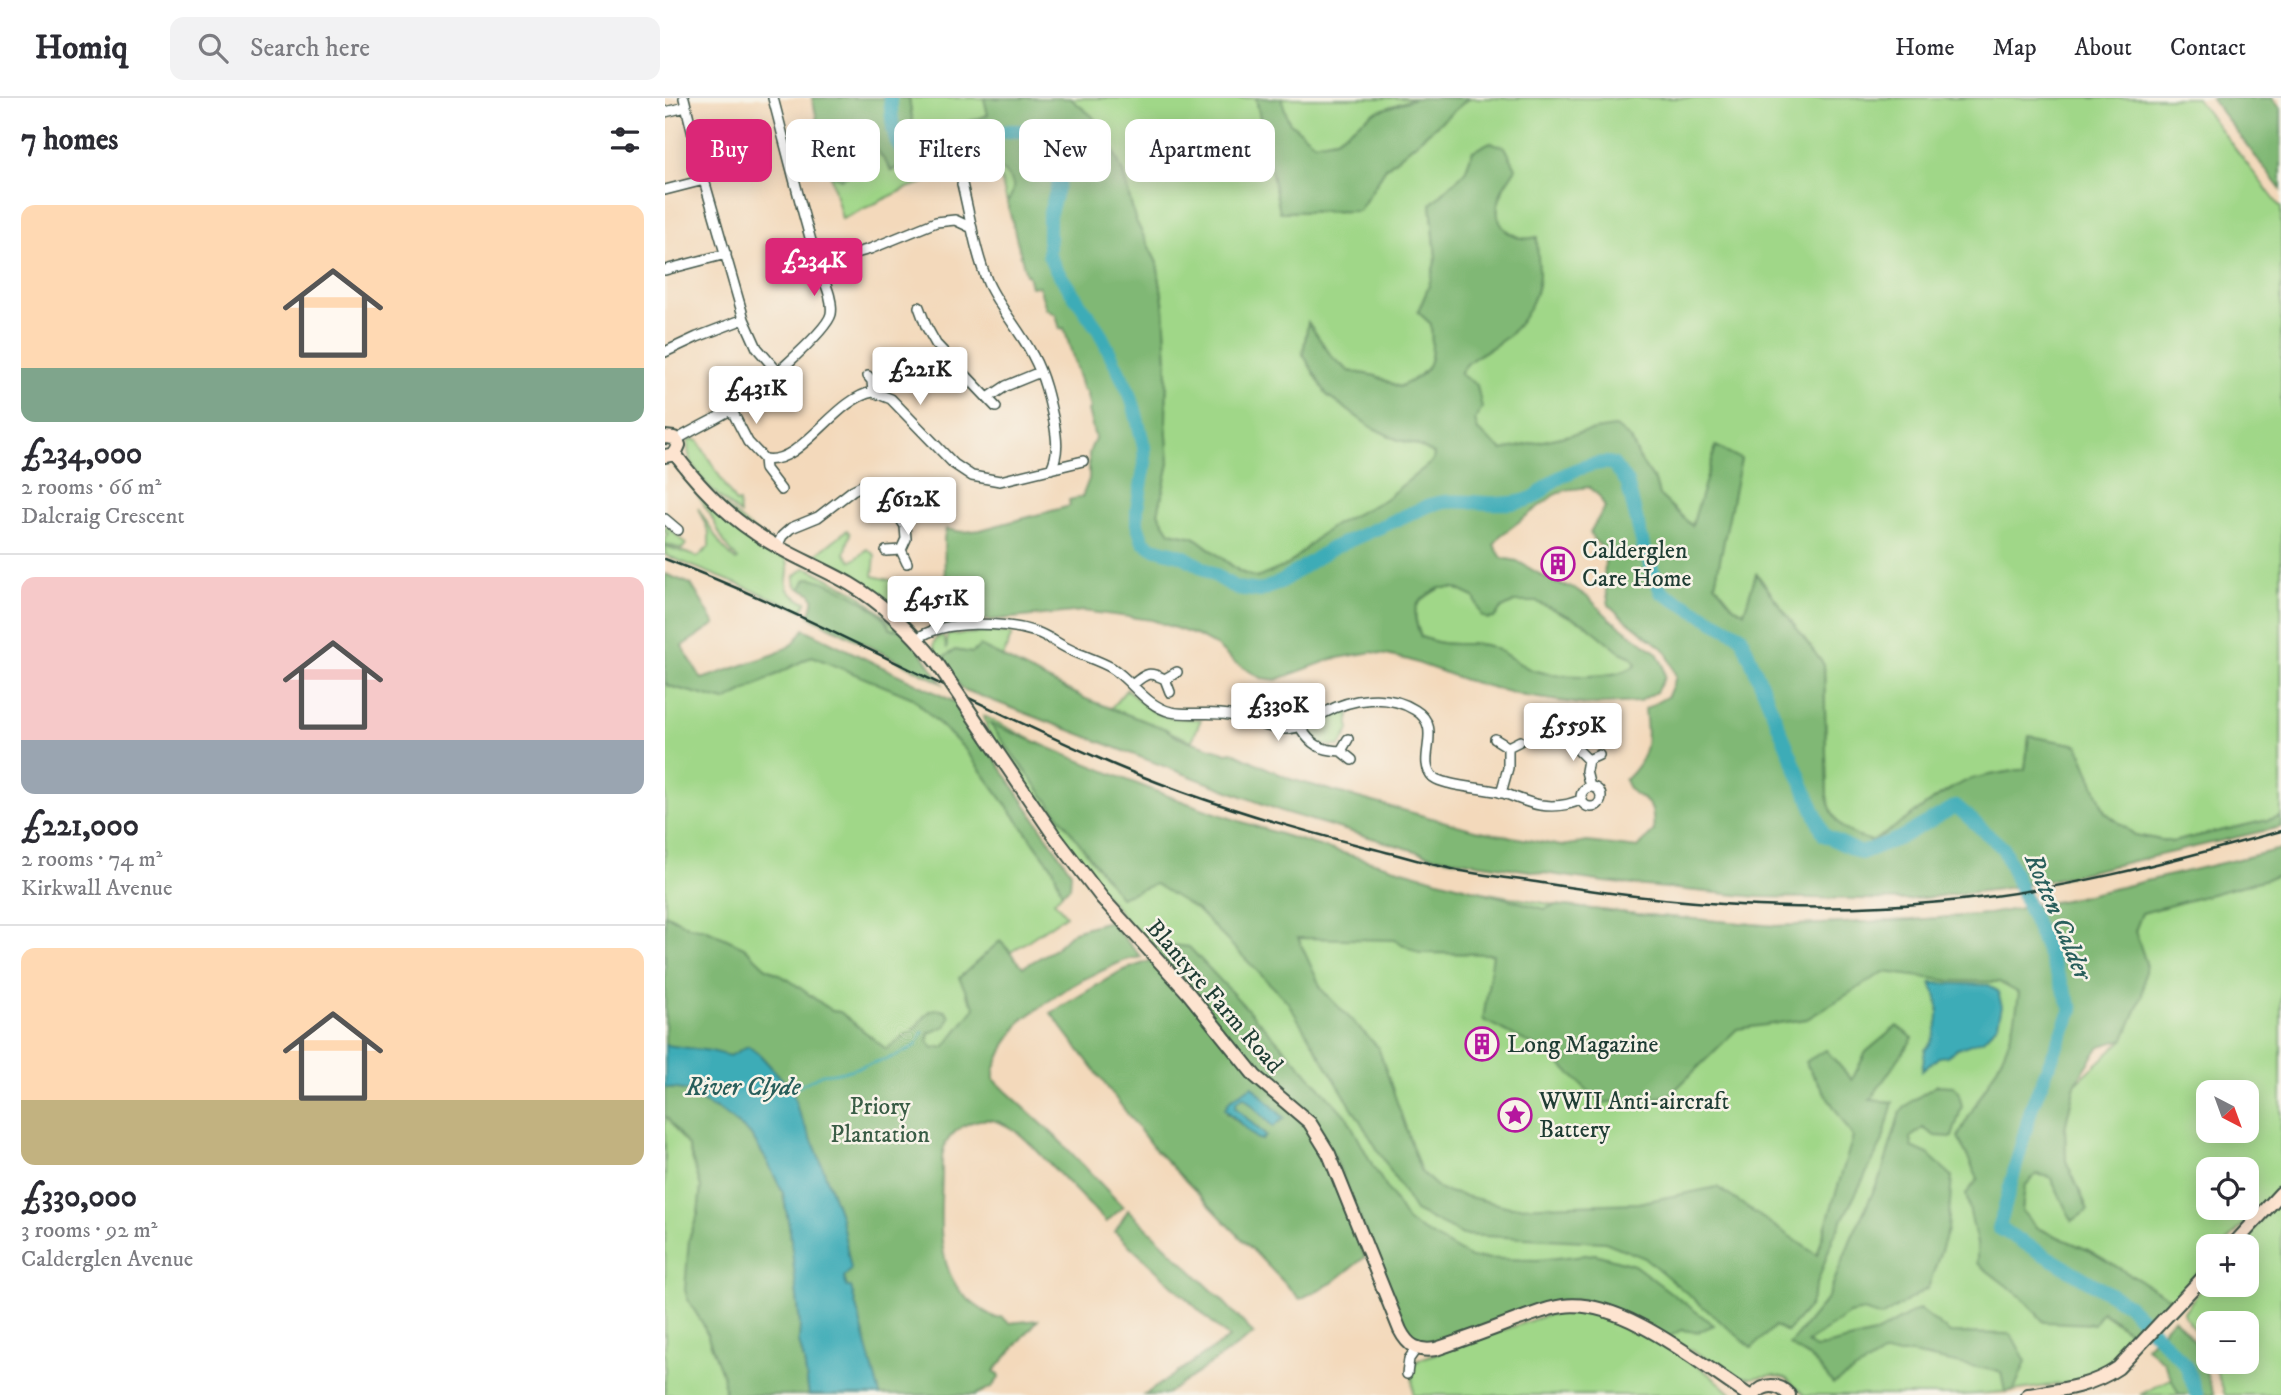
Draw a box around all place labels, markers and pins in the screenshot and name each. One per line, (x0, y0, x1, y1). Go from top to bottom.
pin: £234K (765, 238, 863, 298)
pin: £221K (871, 348, 969, 407)
pin: £431K (707, 366, 805, 426)
pin: £612K (859, 478, 957, 537)
place label: Calderglen Care Home (1582, 536, 1692, 594)
building icon: Calderglen Care Home (1539, 545, 1577, 583)
pin: £451K (887, 576, 985, 636)
pin: £330K (1229, 684, 1327, 743)
pin: £559K (1524, 704, 1622, 763)
building icon: Long Magazine (1463, 1025, 1501, 1063)
place label: Long Magazine (1507, 1030, 1658, 1060)
place label: WWII Anti-aircraft Battery (1538, 1087, 1729, 1145)
place icon: WWII Anti-aircraft Battery (1496, 1096, 1534, 1134)

